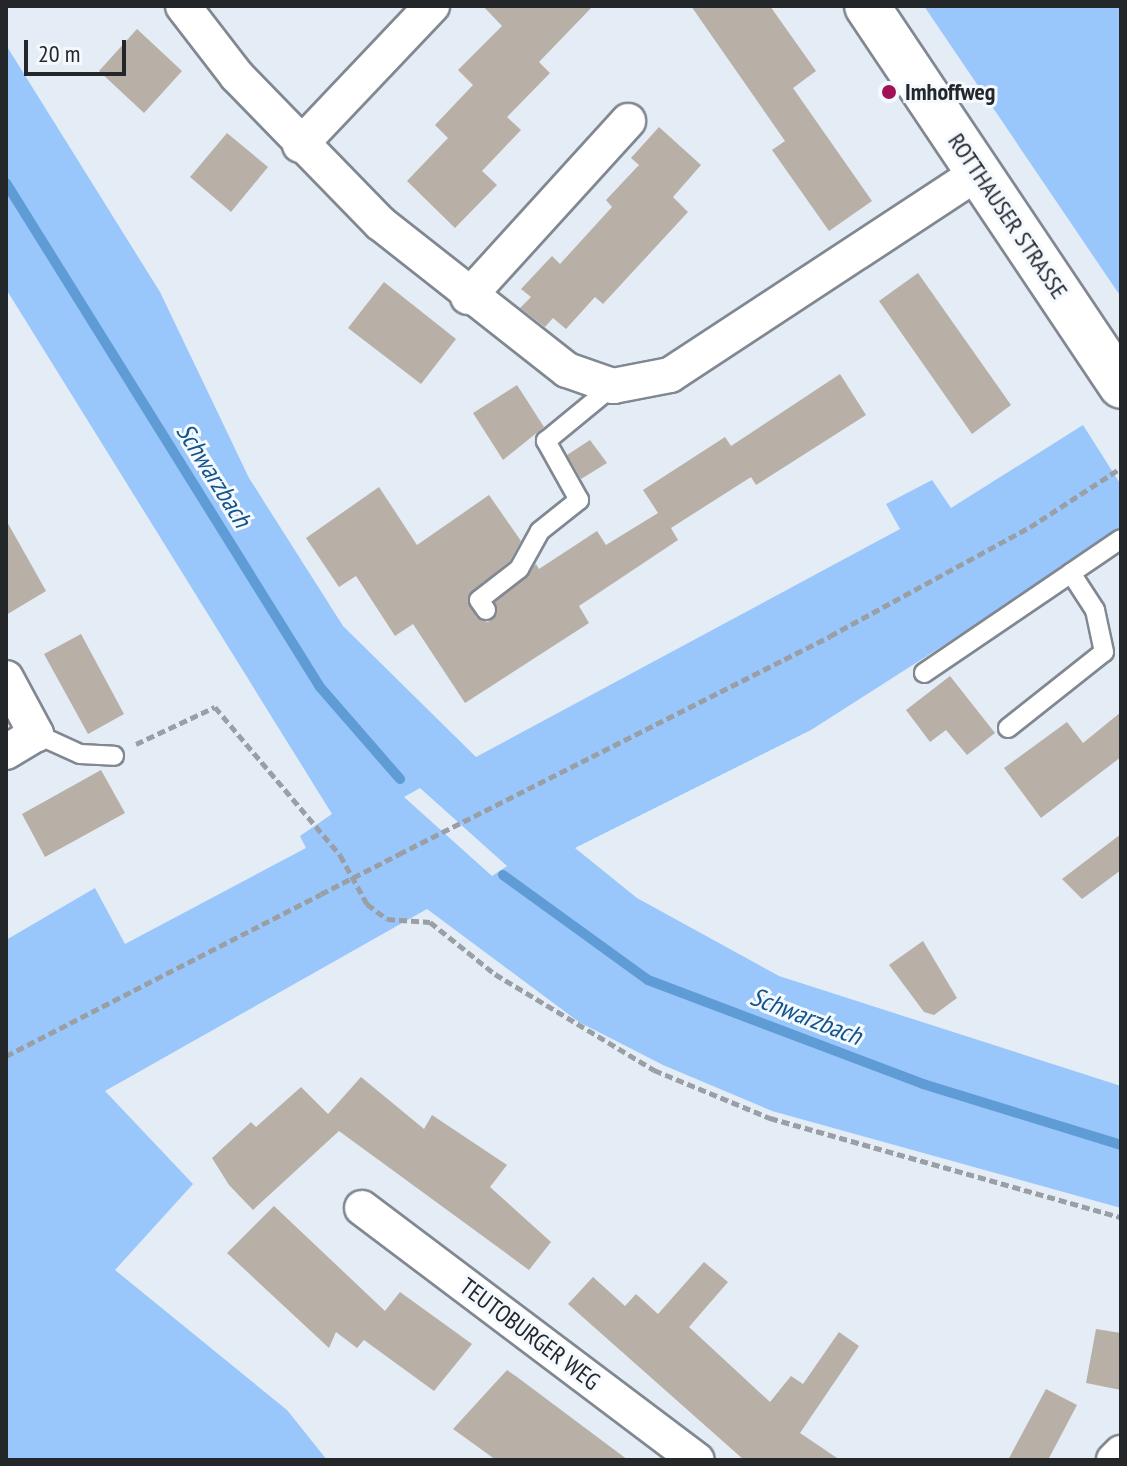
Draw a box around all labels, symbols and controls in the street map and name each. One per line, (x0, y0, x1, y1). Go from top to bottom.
scale bar (28, 24, 130, 74)
text: 20 m (38, 38, 80, 69)
place label: Imhoffweg (905, 78, 995, 106)
marker: Imhoffweg (880, 83, 898, 101)
street label: ROTTHAUSER STRASSE (942, 128, 1074, 304)
water label: Schwarzbach (170, 417, 258, 533)
water label: Schwarzbach (746, 981, 866, 1051)
street label: TEUTOBURGER WEG (454, 1272, 606, 1396)

